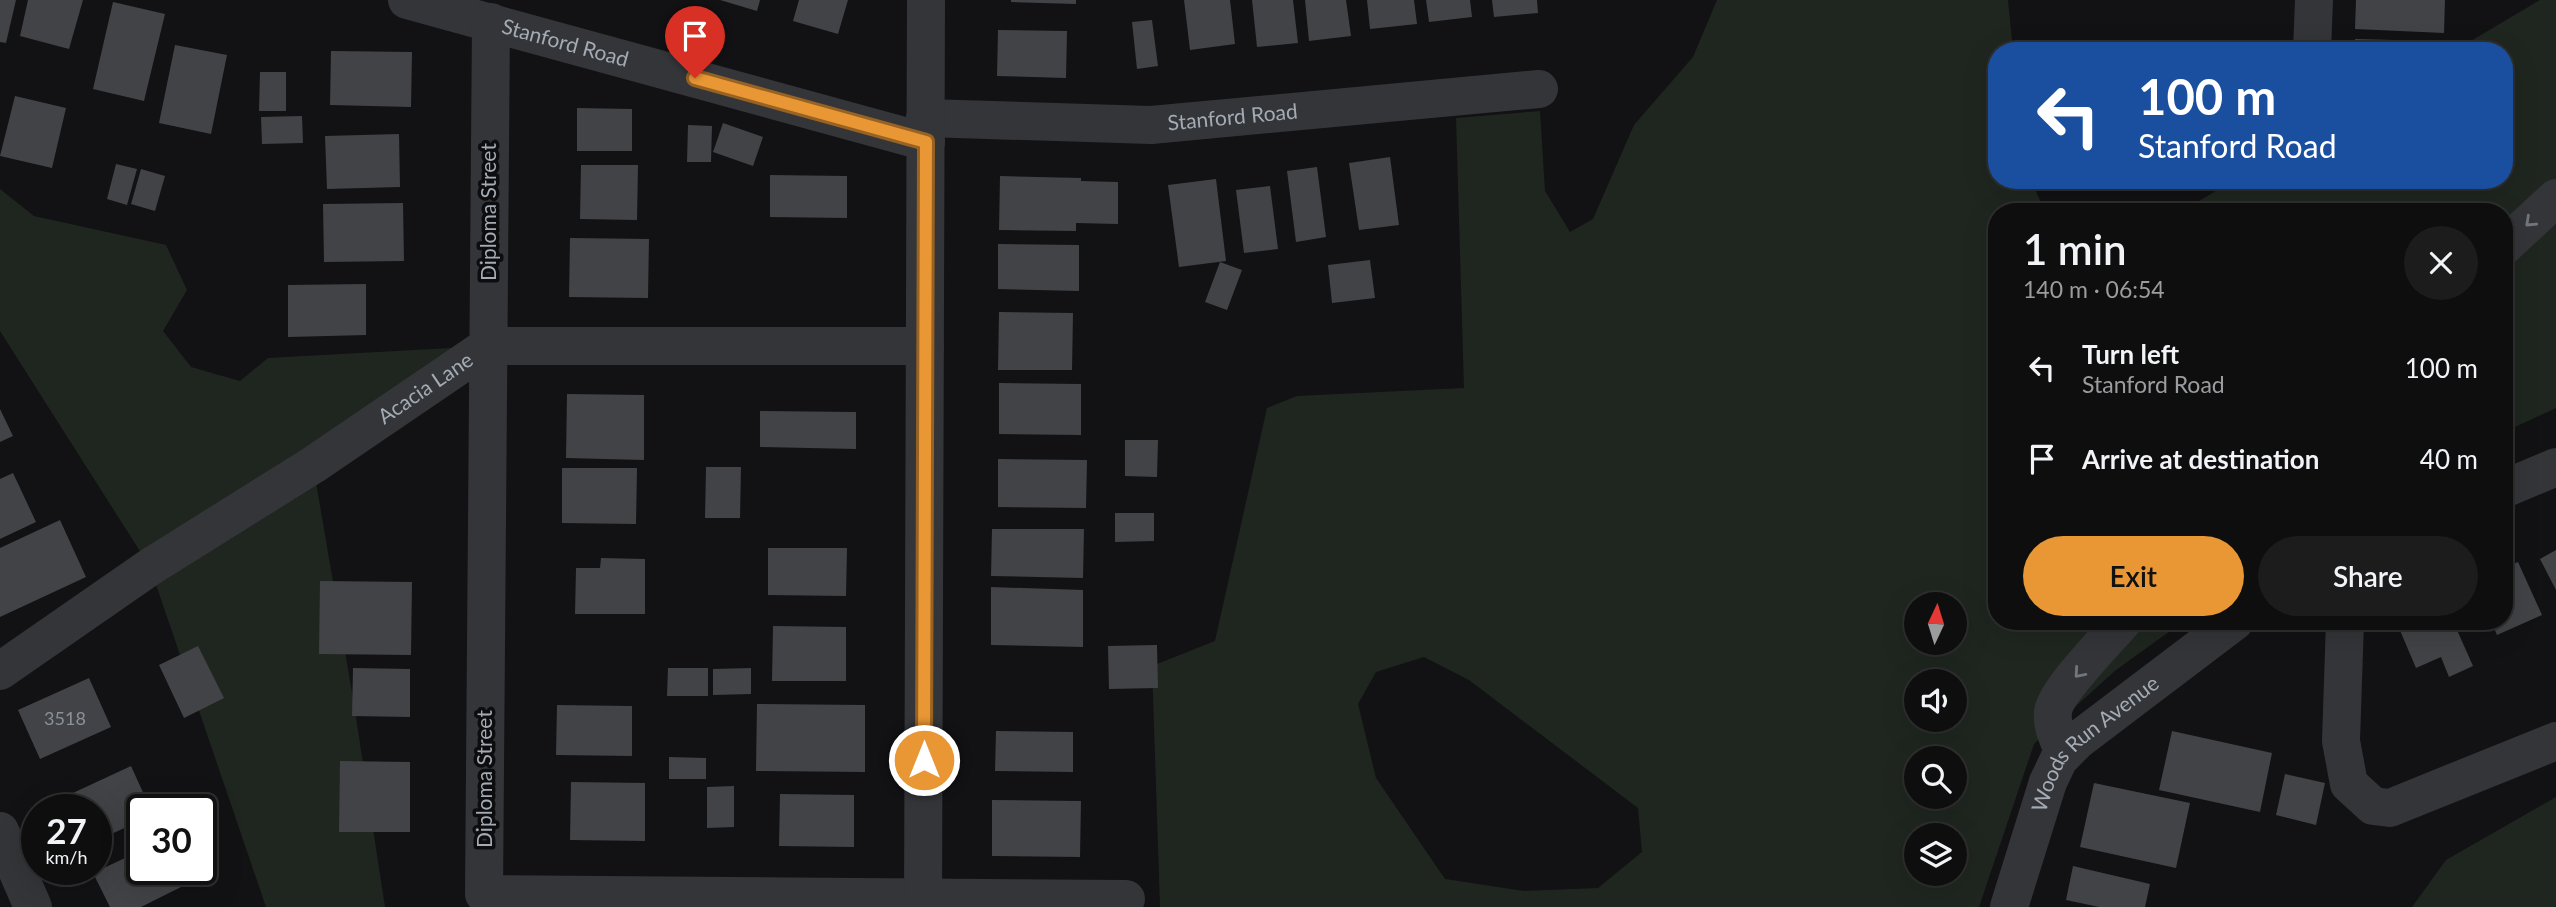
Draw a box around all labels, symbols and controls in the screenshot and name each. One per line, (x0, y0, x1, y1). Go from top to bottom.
pin (665, 6, 725, 78)
street label: Stanford Road (499, 13, 632, 71)
icon: arrive (676, 17, 714, 55)
text: 100 m (2138, 67, 2276, 125)
icon: left (2023, 70, 2114, 161)
street label: Stanford Road (1166, 97, 1298, 134)
text: Stanford Road (2138, 126, 2337, 165)
street label: Diploma Street (475, 143, 500, 281)
one-way arrow (2525, 213, 2538, 226)
text: 1 min (2023, 224, 2127, 274)
button: close (2404, 226, 2478, 300)
text: 140 m · 06:54 (2023, 275, 2165, 303)
text: Turn left (2082, 338, 2179, 370)
street label: Acacia Lane (373, 346, 477, 428)
icon: left (2023, 349, 2061, 387)
text: 100 m (2405, 352, 2478, 384)
text: Stanford Road (2082, 370, 2225, 398)
icon: arrive (2023, 440, 2061, 478)
text: Arrive at destination (2082, 443, 2319, 475)
text: 40 m (2420, 443, 2478, 475)
button: Exit (2023, 536, 2244, 616)
button: Share (2258, 536, 2478, 616)
north arrow (1904, 592, 1967, 654)
map controls (1904, 592, 1967, 886)
one-way arrow (2075, 665, 2087, 678)
button: sound (1904, 669, 1967, 732)
street label: Woods Run Avenue (2026, 670, 2163, 814)
house number: 3518 (44, 707, 86, 729)
street label: Diploma Street (471, 710, 496, 848)
position arrow (887, 723, 961, 797)
button: search (1904, 746, 1967, 809)
speed limit sign: 30 (126, 794, 217, 885)
text: 27 (46, 809, 87, 851)
button: layers (1904, 823, 1967, 886)
text: km/h (45, 846, 88, 868)

